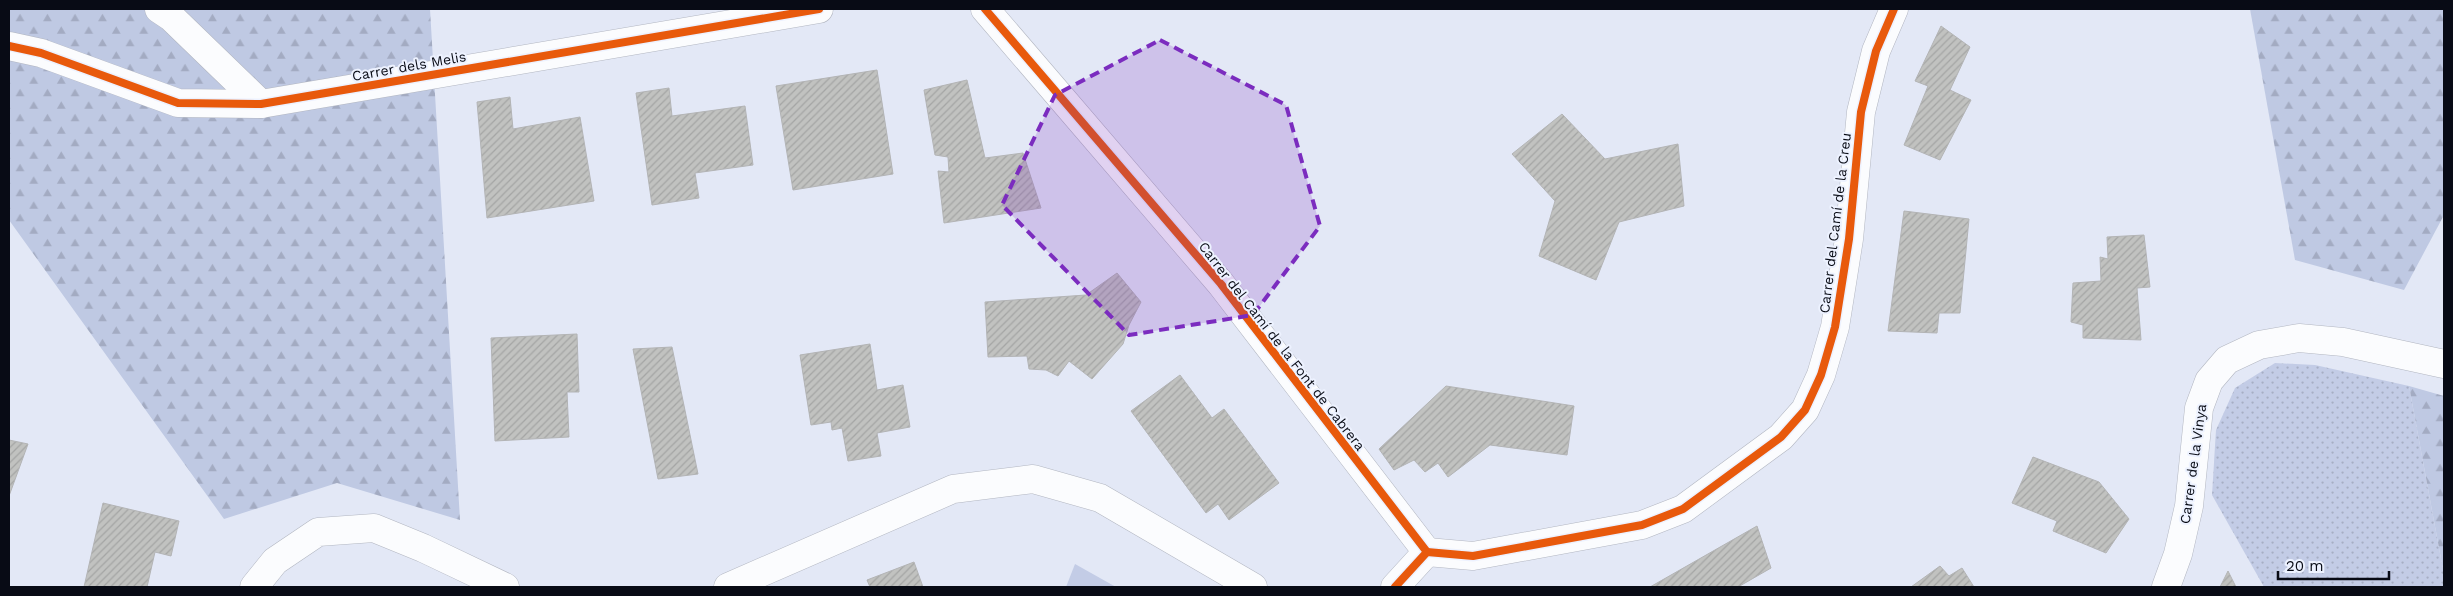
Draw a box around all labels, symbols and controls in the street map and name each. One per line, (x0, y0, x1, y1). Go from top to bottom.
street label: Carrer dels Melis (351, 48, 467, 84)
street label: Carrer del Camí de la Creu (1816, 132, 1854, 314)
street label: Carrer del Camí de la Font de Cabrera (1196, 238, 1368, 454)
street label: Carrer de la Vinya (2177, 403, 2209, 525)
scale bar (2278, 548, 2389, 580)
text: 20 m (2286, 557, 2324, 575)

